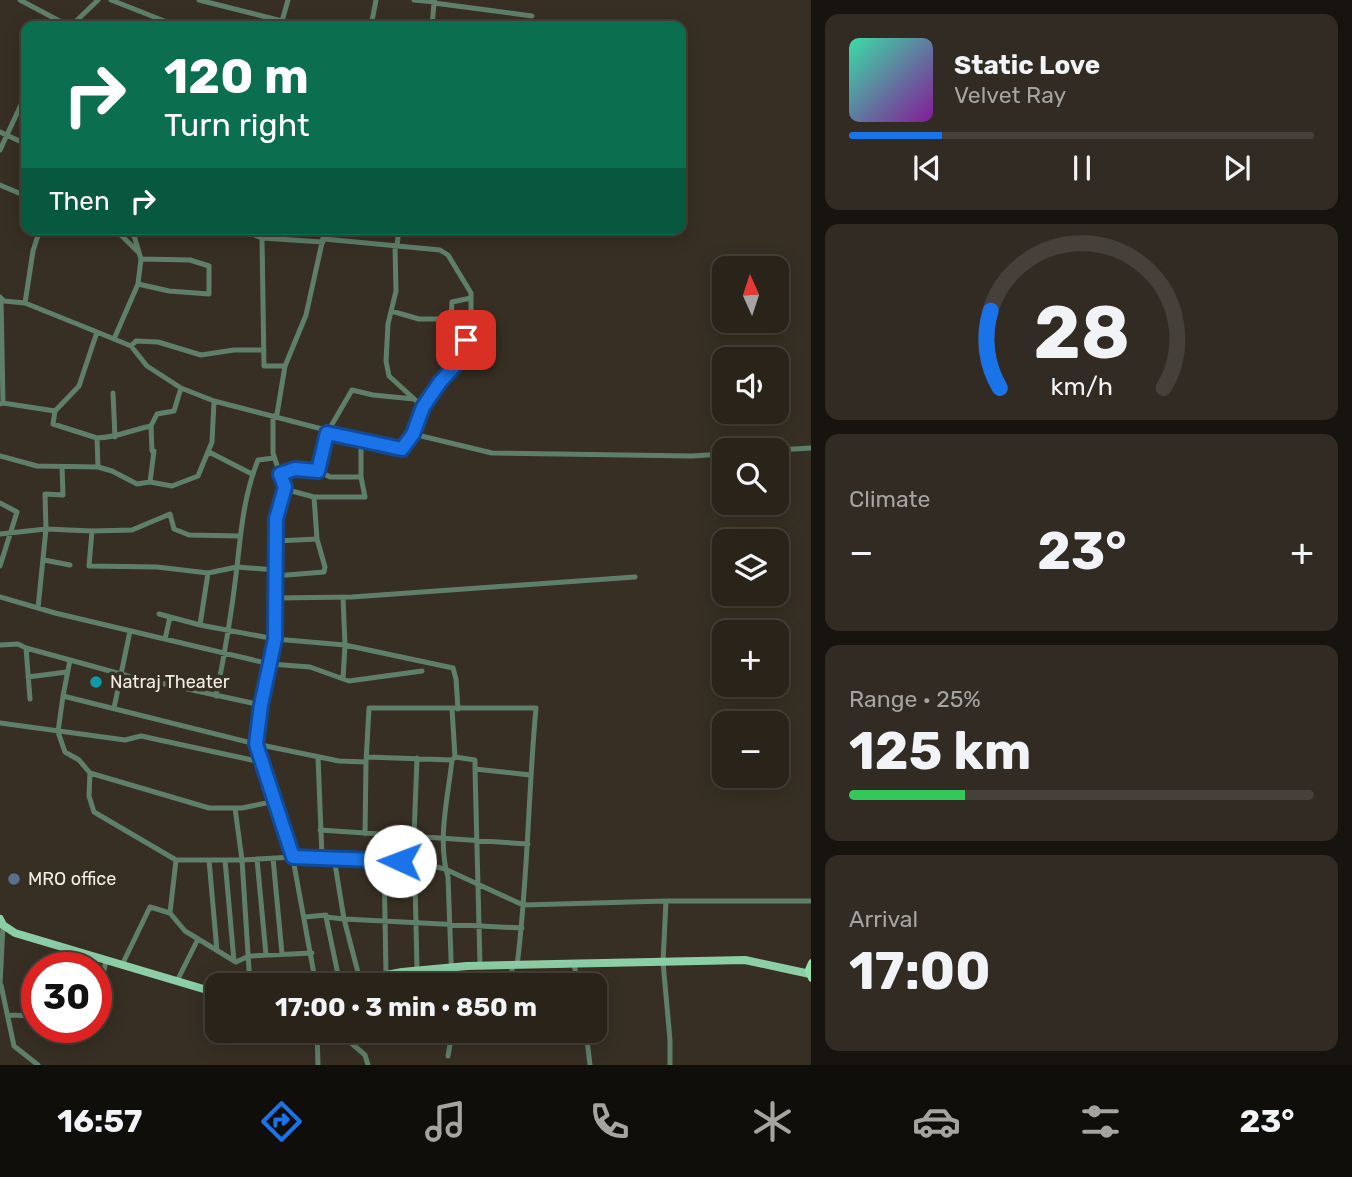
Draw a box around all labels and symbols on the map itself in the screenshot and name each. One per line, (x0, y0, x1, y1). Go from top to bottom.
north arrow (712, 256, 789, 332)
pin (436, 310, 496, 370)
place label: Natraj Theater (110, 671, 230, 693)
marker: Natraj Theater (88, 674, 104, 690)
position arrow (363, 824, 437, 898)
place label: MRO office (28, 868, 116, 890)
marker: MRO office (6, 871, 22, 887)
speed limit sign: 30 (21, 952, 112, 1043)

